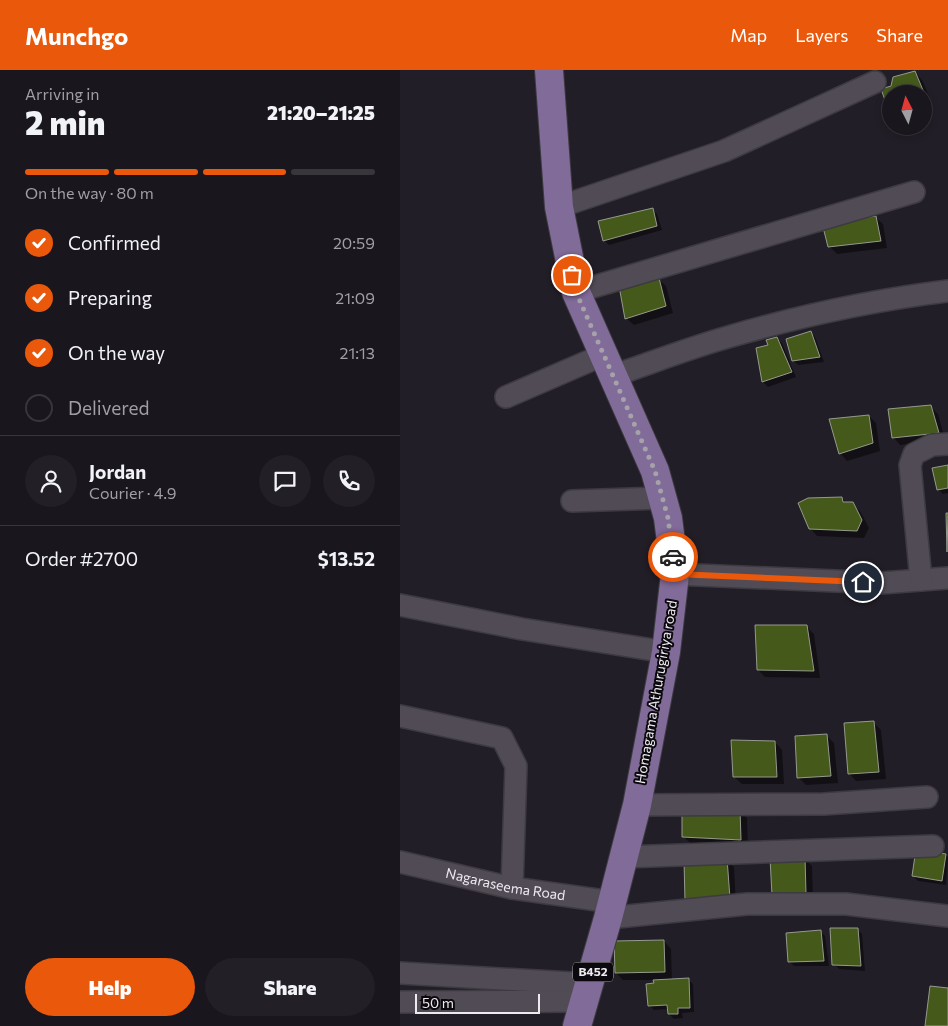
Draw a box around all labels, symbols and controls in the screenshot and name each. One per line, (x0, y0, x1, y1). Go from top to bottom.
text: Munchgo (25, 21, 128, 50)
text: Map (730, 24, 767, 46)
text: Layers (795, 24, 848, 46)
text: Share (876, 24, 923, 46)
text: Arriving in (25, 84, 99, 103)
north arrow (882, 85, 932, 135)
map controls (882, 85, 932, 135)
text: 21:20–21:25 (267, 101, 375, 124)
text: 2 min (25, 102, 105, 142)
text: On the way · 80 m (25, 183, 154, 202)
icon: check (25, 229, 53, 257)
text: Confirmed (68, 231, 161, 254)
text: 20:59 (333, 233, 375, 252)
pin (551, 254, 593, 296)
icon: bag (558, 261, 586, 289)
icon: check (25, 284, 53, 312)
text: Preparing (68, 286, 152, 309)
text: 21:09 (335, 288, 375, 307)
icon: check (25, 339, 53, 367)
text: On the way (68, 341, 165, 364)
text: 21:13 (340, 343, 375, 362)
text: Delivered (68, 396, 149, 419)
button: person (25, 455, 77, 507)
button: chat (259, 455, 311, 507)
button: phone (323, 455, 375, 507)
text: Jordan (89, 460, 146, 483)
text: Courier · 4.9 (89, 483, 176, 502)
courier (648, 532, 698, 582)
icon: car (659, 543, 687, 571)
text: Order #2700 (25, 547, 138, 570)
text: $13.52 (318, 547, 375, 570)
pin (842, 561, 884, 603)
icon: home (849, 568, 877, 596)
street label: Homagama Athurugiriya road (631, 599, 680, 785)
street label: Nagaraseema Road (444, 864, 567, 903)
button: Help (25, 958, 195, 1016)
button: Share (205, 958, 375, 1016)
road number: B452 (573, 962, 613, 982)
scale bar (415, 991, 540, 1014)
text: 50 m (422, 994, 454, 1011)

